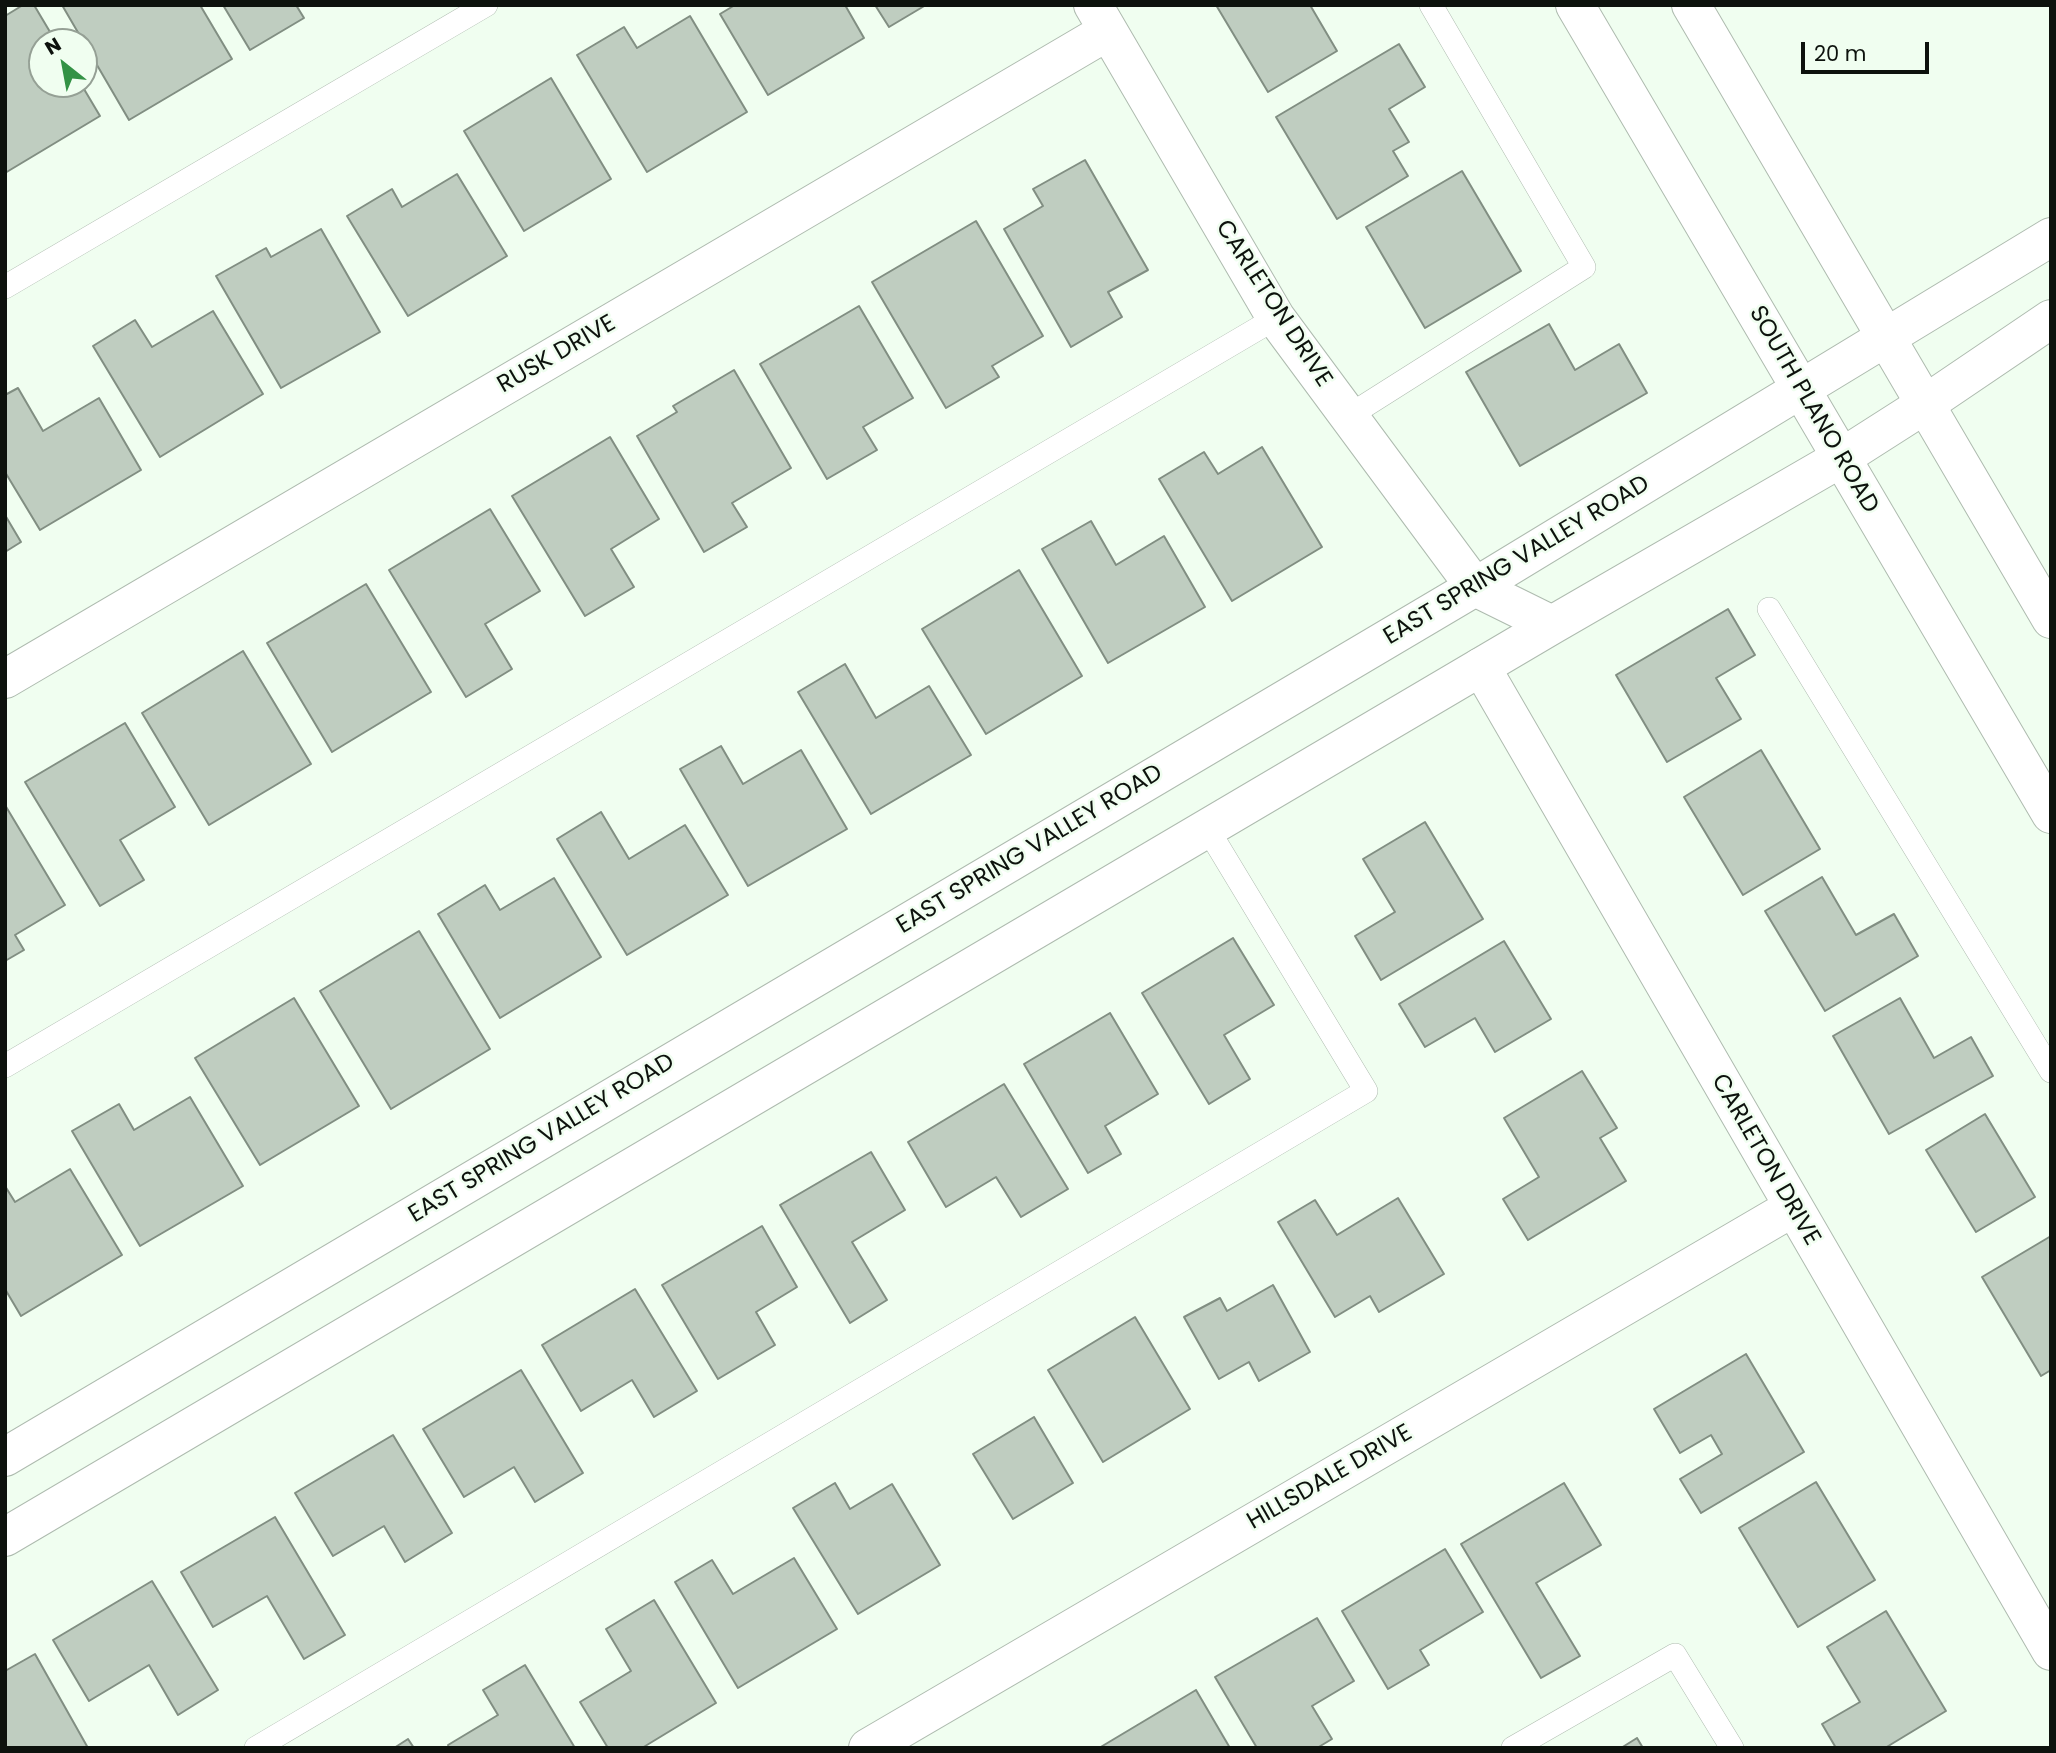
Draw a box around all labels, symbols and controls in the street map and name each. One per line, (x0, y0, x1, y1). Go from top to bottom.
north arrow (28, 28, 98, 98)
scale bar (1804, 28, 1932, 72)
text: N (40, 31, 66, 62)
text: 20 m (1814, 39, 1867, 68)
street label: CARLETON DRIVE (1208, 215, 1338, 393)
street label: SOUTH PLANO ROAD (1742, 301, 1884, 519)
street label: RUSK DRIVE (493, 310, 621, 400)
street label: EAST SPRING VALLEY ROAD (1379, 470, 1655, 652)
street label: EAST SPRING VALLEY ROAD (892, 759, 1168, 941)
street label: EAST SPRING VALLEY ROAD (404, 1048, 680, 1230)
street label: CARLETON DRIVE (1704, 1069, 1826, 1251)
street label: HILLSDALE DRIVE (1242, 1419, 1418, 1537)

